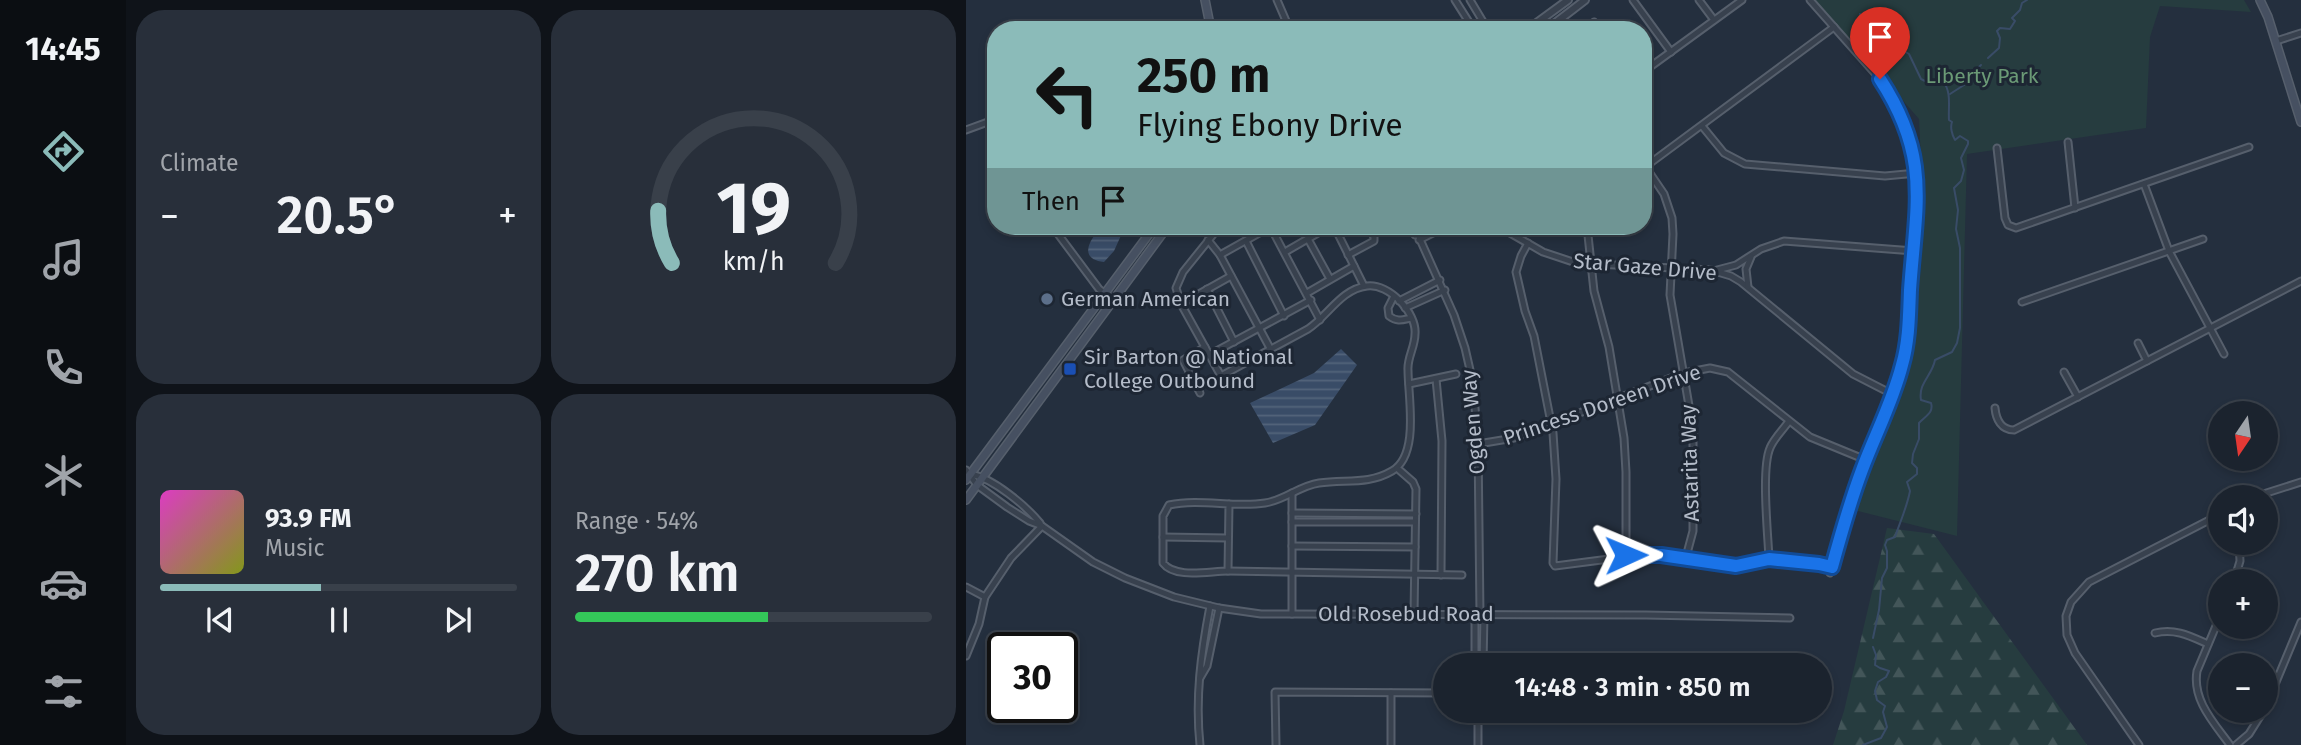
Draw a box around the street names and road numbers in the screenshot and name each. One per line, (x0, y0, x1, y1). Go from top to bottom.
street label: Star Gaze Drive (1572, 248, 1718, 286)
street label: Princess Doreen Drive (1500, 359, 1704, 451)
street label: Ogden Way (1455, 368, 1491, 476)
street label: Astarita Way (1675, 403, 1705, 522)
street label: Old Rosebud Road (1318, 601, 1494, 627)

